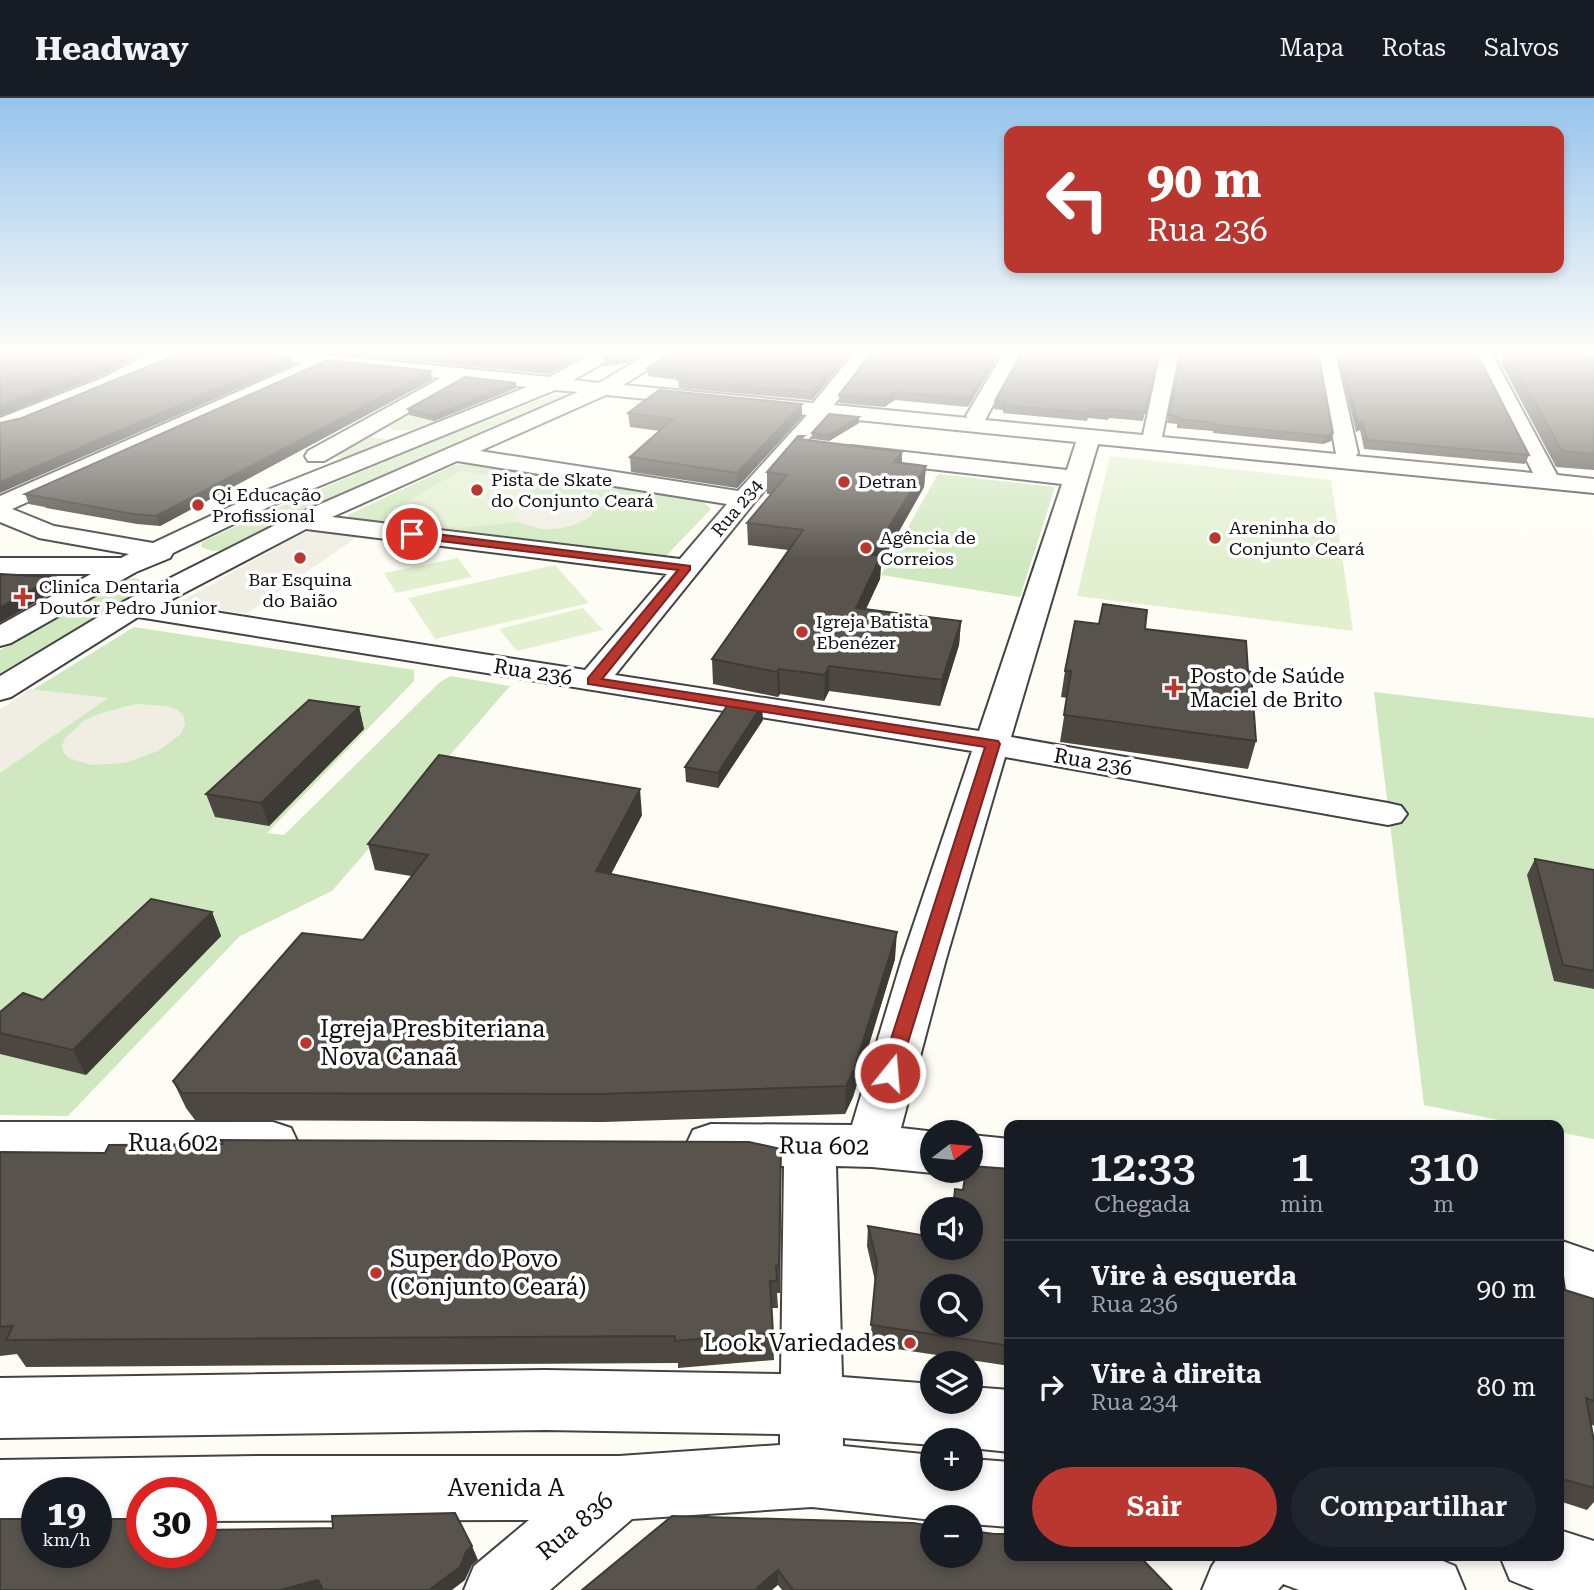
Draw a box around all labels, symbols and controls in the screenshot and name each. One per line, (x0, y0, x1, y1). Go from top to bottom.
text: Headway (35, 29, 189, 68)
text: Mapa (1280, 34, 1344, 62)
text: Rotas (1382, 34, 1446, 62)
text: Salvos (1484, 34, 1559, 62)
text: 90 m (1147, 152, 1262, 209)
icon: left (1032, 154, 1123, 245)
text: Rua 236 (1147, 211, 1268, 249)
place label: Pista de Skate do Conjunto Ceará (491, 469, 654, 511)
place label: Detran (858, 471, 918, 492)
marker: Detran (836, 474, 852, 490)
street label: Rua 234 (707, 475, 766, 540)
marker: Pista de Skate do Conjunto Ceará (469, 482, 485, 498)
place label: Qi Educação Profissional (212, 484, 321, 526)
marker: Qi Educação Profissional (190, 497, 206, 513)
pin (382, 504, 442, 564)
icon: arrive (393, 515, 431, 553)
place label: Areninha do Conjunto Ceará (1229, 517, 1365, 559)
place label: Agência de Correios (880, 527, 976, 569)
marker: Areninha do Conjunto Ceará (1207, 530, 1223, 546)
marker: Agência de Correios (858, 540, 874, 556)
marker: Bar Esquina do Baião (292, 550, 308, 566)
place label: Bar Esquina do Baião (248, 569, 352, 611)
place label: Clinica Dentaria Doutor Pedro Junior (39, 576, 217, 618)
marker: Clinica Dentaria Doutor Pedro Junior (13, 587, 33, 607)
place label: Igreja Batista Ebenézer (816, 611, 929, 653)
marker: Igreja Batista Ebenézer (794, 624, 810, 640)
street label: Rua 236 (492, 654, 574, 690)
place label: Posto de Saúde Maciel de Brito (1190, 664, 1345, 712)
marker: Posto de Saúde Maciel de Brito (1164, 678, 1184, 698)
street label: Rua 236 (1052, 743, 1134, 781)
place label: Igreja Presbiteriana Nova Canaã (320, 1015, 545, 1071)
marker: Igreja Presbiteriana Nova Canaã (298, 1035, 314, 1051)
position arrow (853, 1036, 927, 1110)
north arrow (920, 1120, 984, 1183)
map controls (920, 1120, 983, 1568)
street label: Rua 602 (128, 1129, 218, 1157)
street label: Rua 602 (778, 1131, 870, 1161)
text: 12:33 (1089, 1142, 1195, 1191)
text: 1 (1290, 1142, 1314, 1191)
text: 310 (1408, 1142, 1479, 1191)
text: Chegada (1094, 1191, 1190, 1218)
text: min (1280, 1191, 1324, 1218)
text: m (1433, 1191, 1454, 1218)
button: sound (920, 1197, 983, 1260)
place label: Super do Povo (Conjunto Ceará) (390, 1245, 586, 1301)
text: Vire à esquerda (1091, 1261, 1296, 1291)
marker: Super do Povo (Conjunto Ceará) (368, 1265, 384, 1281)
icon: left (1032, 1270, 1070, 1308)
button: search (920, 1274, 983, 1337)
text: 90 m (1477, 1274, 1536, 1304)
text: Rua 236 (1091, 1291, 1178, 1318)
place label: Look Variedades (703, 1329, 896, 1357)
marker: Look Variedades (902, 1335, 918, 1351)
button: layers (920, 1351, 983, 1414)
text: Vire à direita (1091, 1359, 1261, 1389)
icon: right (1032, 1368, 1070, 1406)
text: 80 m (1477, 1372, 1536, 1402)
text: Rua 234 (1091, 1389, 1178, 1416)
button: + (920, 1428, 983, 1491)
button: Sair (1032, 1467, 1277, 1547)
button: Compartilhar (1291, 1467, 1536, 1547)
street label: Avenida A (447, 1474, 565, 1502)
speed limit sign: 30 (126, 1477, 217, 1568)
street label: Rua 836 (531, 1486, 619, 1566)
text: 19 (47, 1493, 86, 1534)
button: − (920, 1505, 983, 1568)
text: km/h (42, 1529, 91, 1550)

